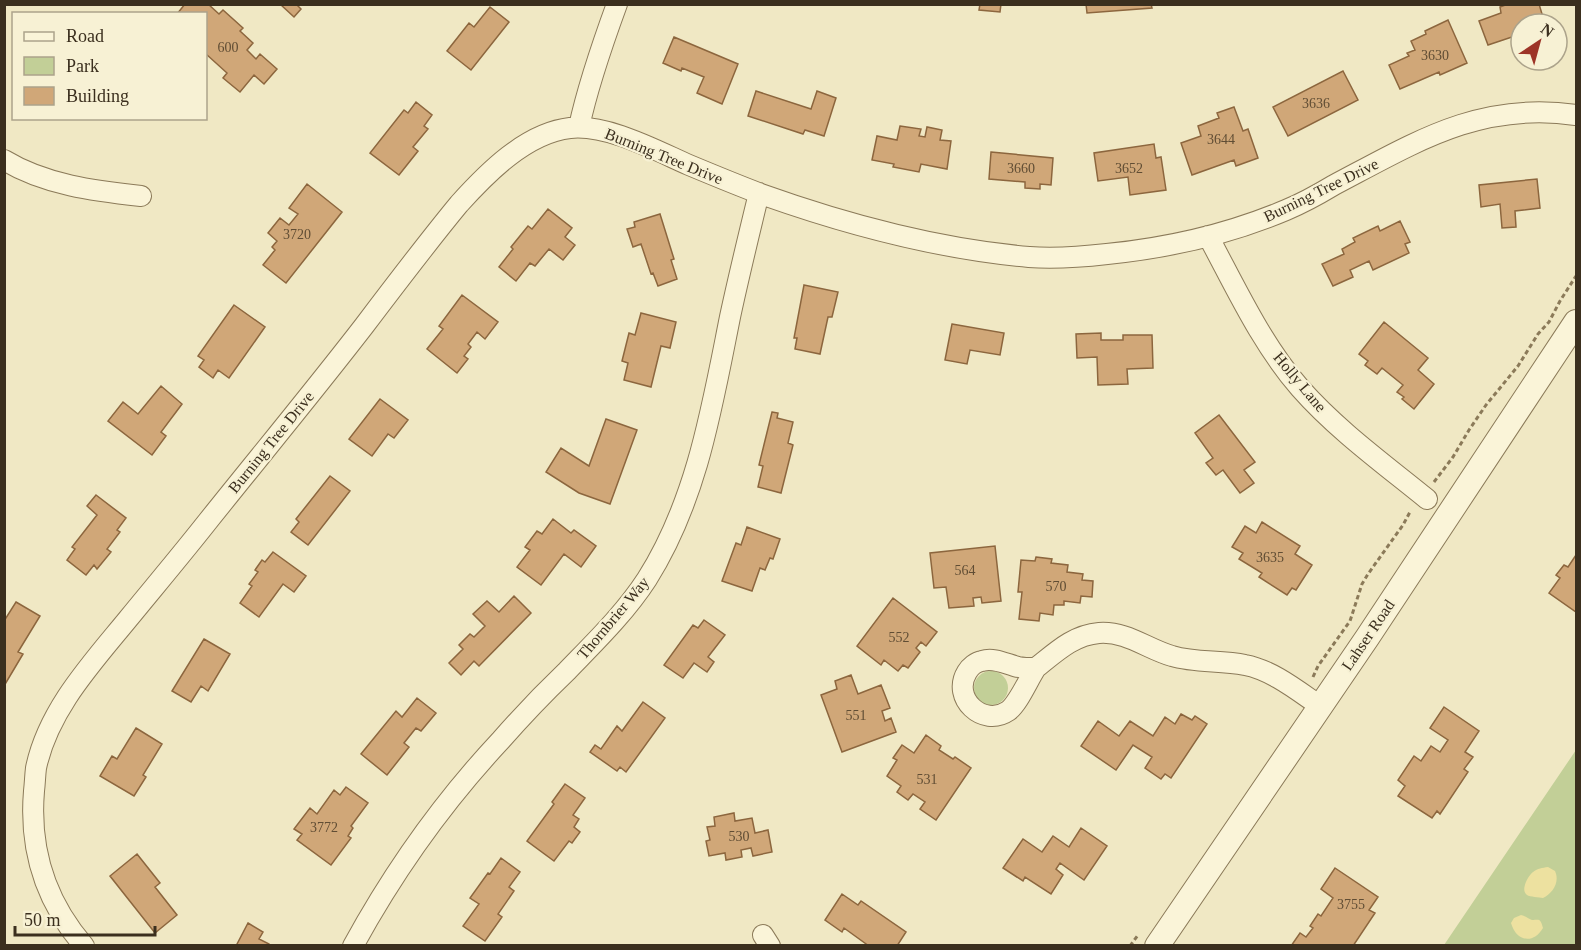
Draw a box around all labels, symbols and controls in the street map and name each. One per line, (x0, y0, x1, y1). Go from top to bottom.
legend (12, 12, 207, 120)
north arrow (1509, 12, 1569, 72)
text: N (1538, 20, 1558, 41)
text: Road (66, 26, 104, 46)
house number: 600 (218, 40, 239, 55)
house number: 3630 (1421, 48, 1449, 63)
text: Park (66, 56, 99, 76)
text: Building (66, 86, 129, 106)
house number: 3636 (1302, 96, 1330, 111)
street label: Burning Tree Drive (602, 125, 725, 188)
house number: 3644 (1207, 132, 1235, 147)
street label: Burning Tree Drive (1261, 155, 1381, 226)
house number: 3660 (1007, 161, 1035, 176)
house number: 3652 (1115, 161, 1143, 176)
house number: 3720 (283, 227, 311, 242)
street label: Holly Lane (1269, 349, 1330, 416)
street label: Burning Tree Drive (225, 388, 318, 497)
house number: 3635 (1256, 550, 1284, 565)
house number: 564 (955, 563, 976, 578)
street label: Thornbrier Way (574, 573, 653, 663)
house number: 570 (1046, 579, 1067, 594)
street label: Lahser Road (1338, 597, 1398, 673)
house number: 552 (889, 630, 910, 645)
house number: 551 (846, 708, 867, 723)
house number: 531 (917, 772, 938, 787)
house number: 3772 (310, 820, 338, 835)
house number: 530 (729, 829, 750, 844)
house number: 3755 (1337, 897, 1365, 912)
scale bar (15, 899, 154, 937)
text: 50 m (24, 910, 61, 930)

